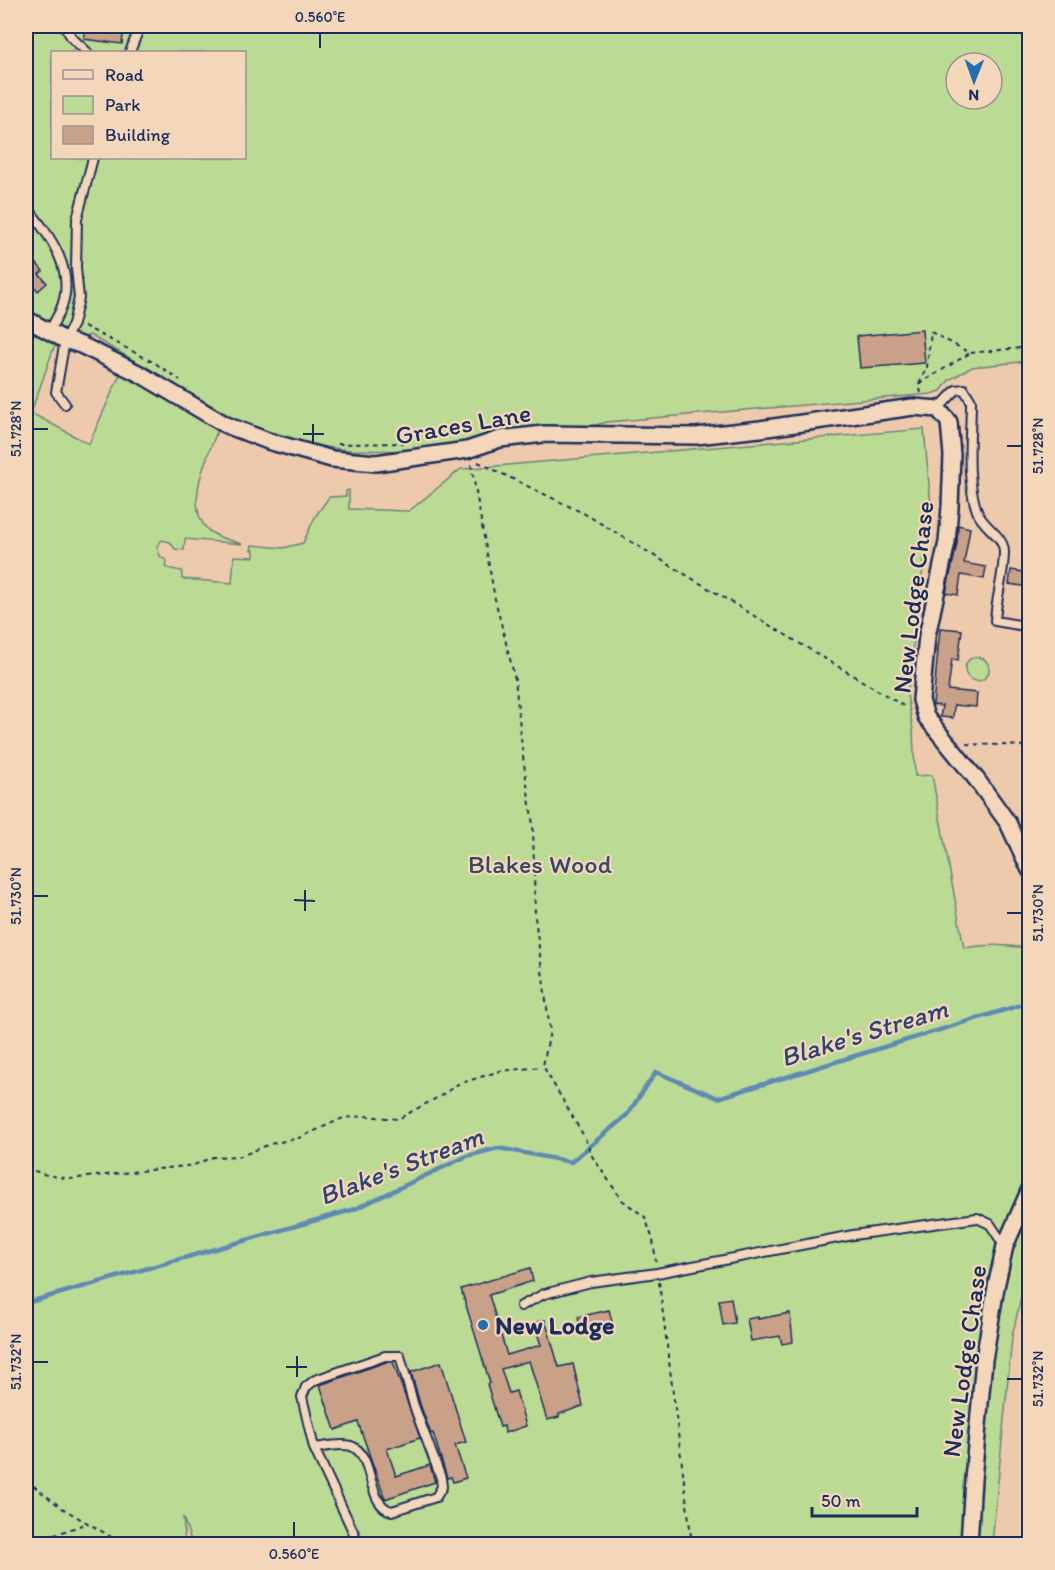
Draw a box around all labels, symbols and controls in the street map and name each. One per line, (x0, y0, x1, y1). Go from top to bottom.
text: 0.560°E (295, 8, 345, 26)
legend (51, 51, 246, 159)
north arrow (944, 51, 1004, 111)
text: Road (105, 64, 144, 86)
text: N (968, 86, 979, 105)
text: Park (105, 94, 140, 116)
text: Building (105, 124, 171, 146)
street label: Graces Lane (393, 396, 533, 452)
text: 51.728°N (7, 401, 25, 457)
text: 51.728°N (1029, 418, 1047, 474)
street label: New Lodge Chase (885, 499, 941, 695)
park label: Blakes Wood (468, 848, 613, 880)
text: 51.730°N (7, 867, 25, 925)
text: 51.730°N (1029, 884, 1047, 942)
water label: Blake's Stream (776, 991, 952, 1074)
water label: Blake's Stream (314, 1119, 488, 1212)
street label: New Lodge Chase (935, 1263, 993, 1459)
place label: New Lodge (495, 1309, 615, 1341)
marker: New Lodge (476, 1318, 490, 1332)
text: 51.732°N (7, 1334, 25, 1390)
text: 51.732°N (1029, 1351, 1047, 1407)
scale bar (812, 1480, 917, 1518)
text: 50 m (821, 1490, 861, 1512)
text: 0.560°E (269, 1545, 319, 1563)

